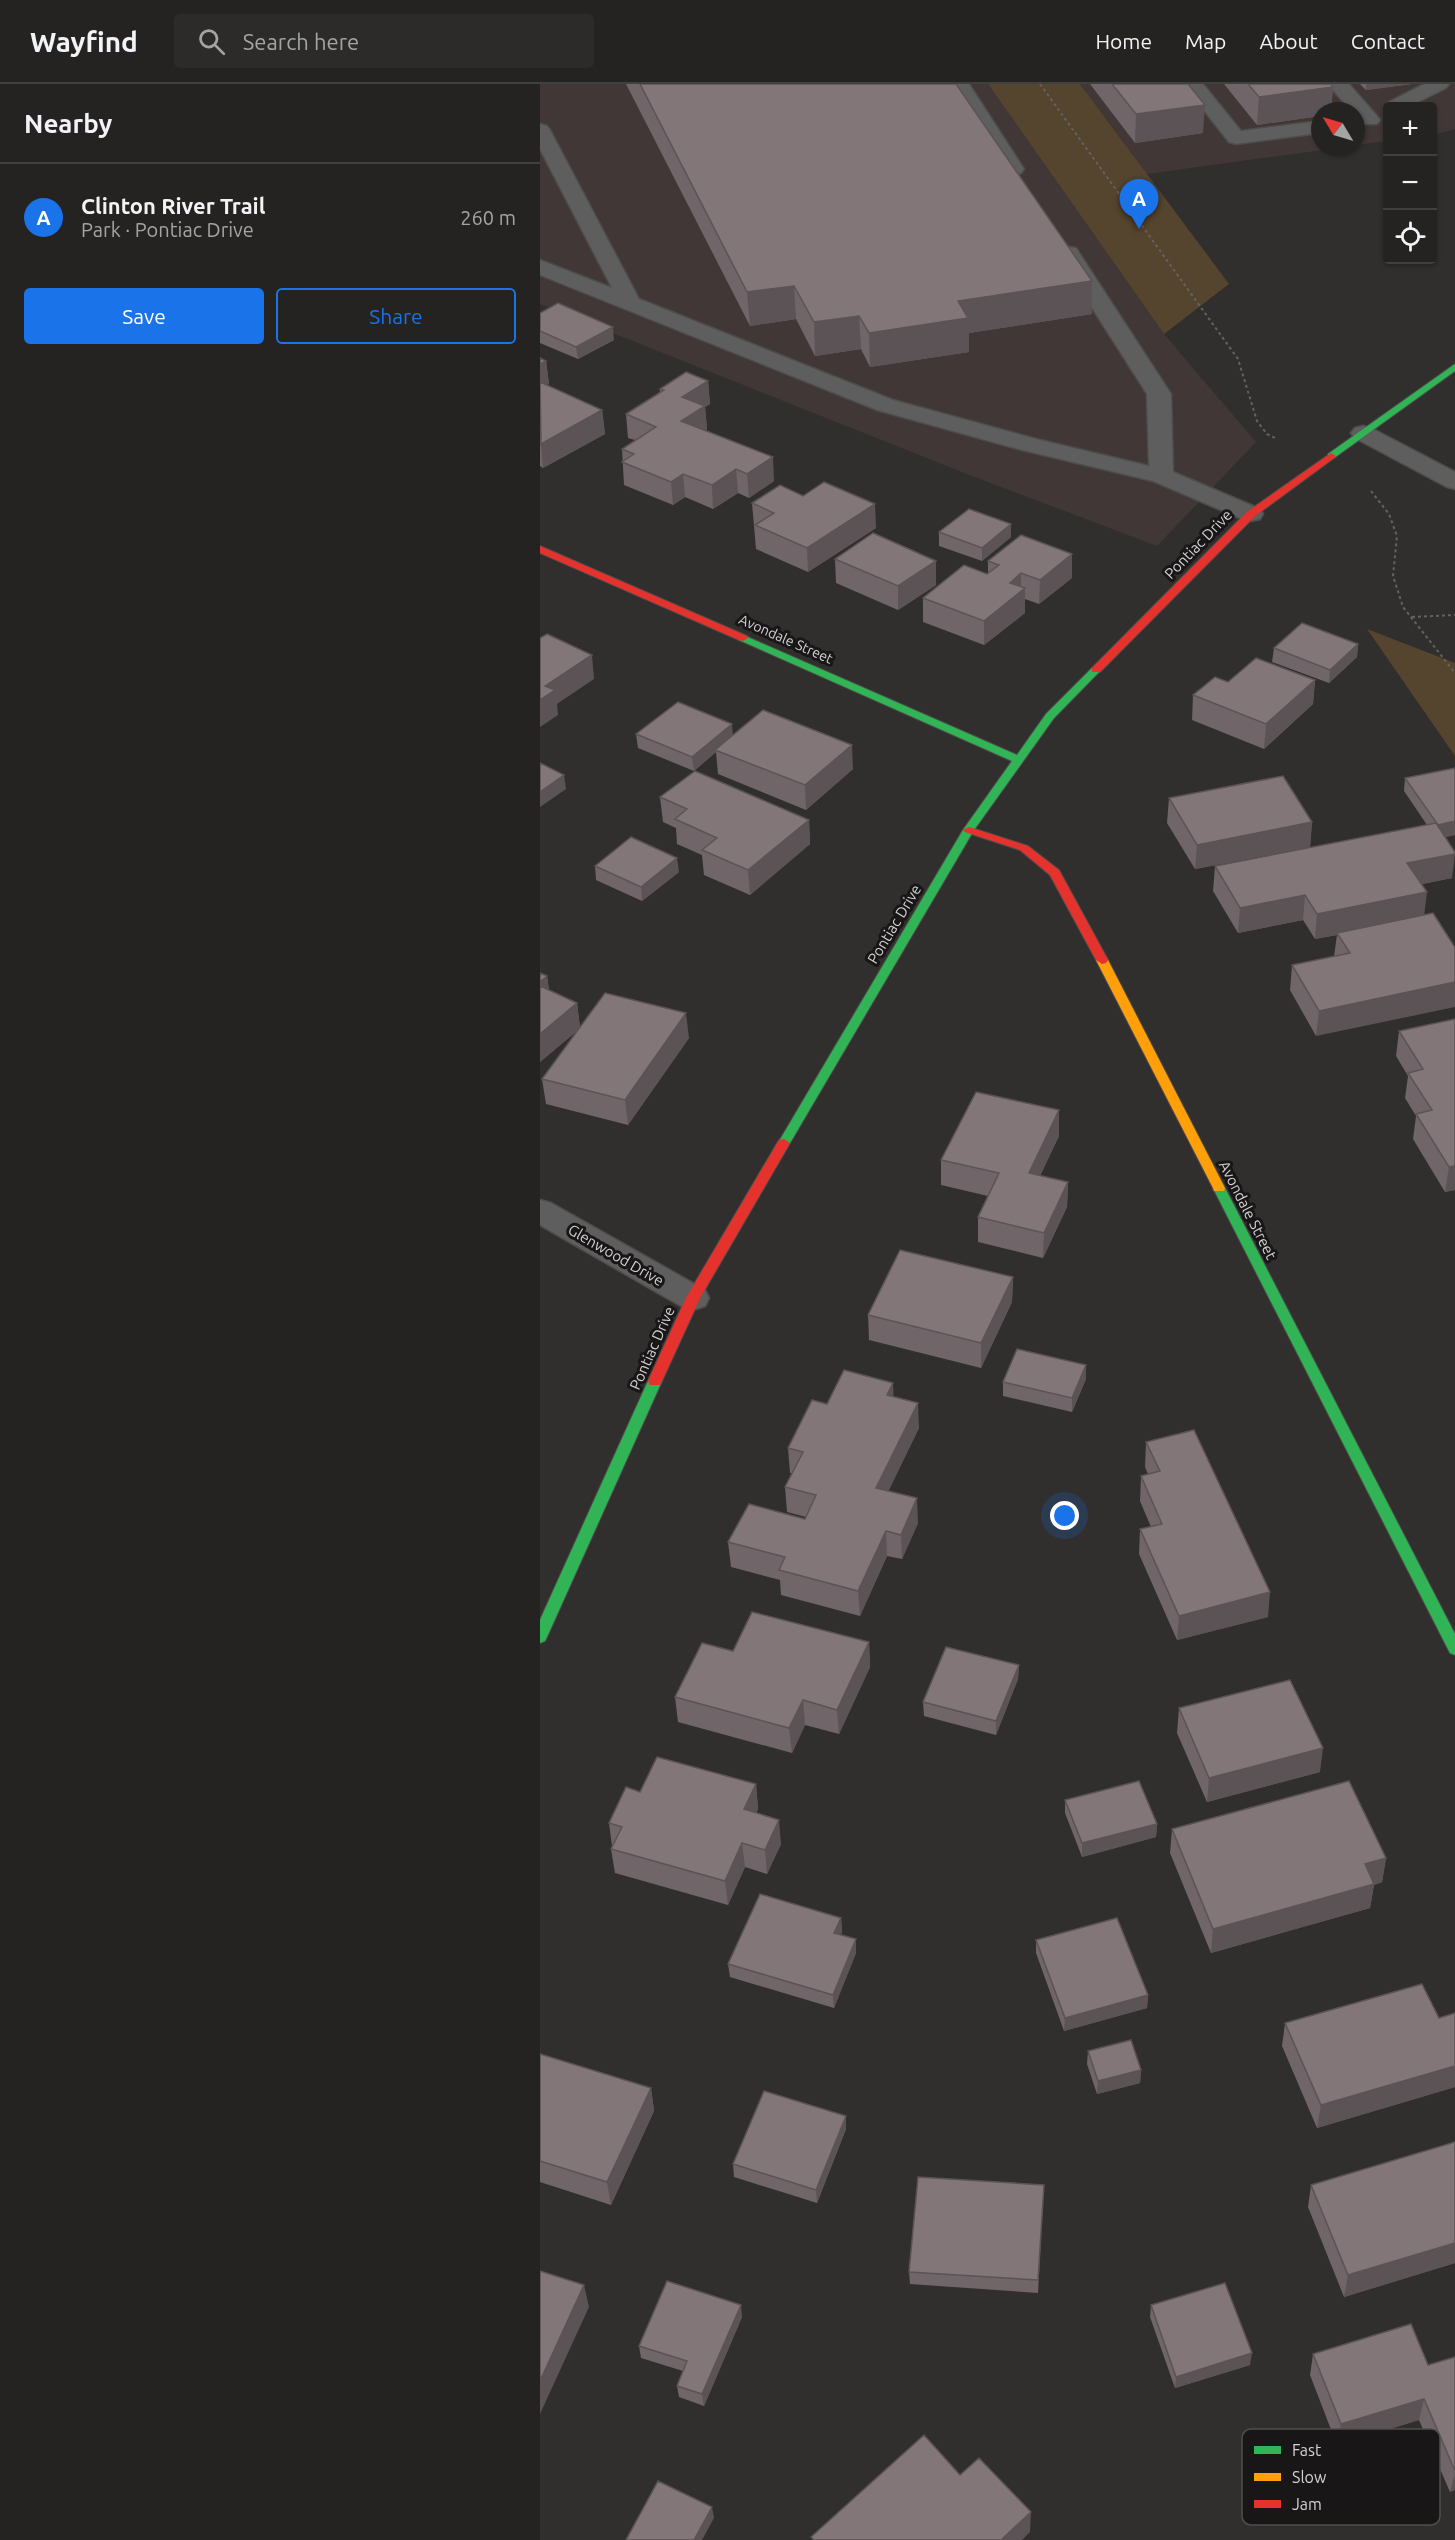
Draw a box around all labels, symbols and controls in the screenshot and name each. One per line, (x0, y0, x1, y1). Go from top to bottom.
search box (174, 14, 594, 68)
icon: search (195, 25, 228, 58)
text: Wayfind (30, 26, 138, 57)
text: Search here (243, 29, 359, 54)
text: Home (1095, 29, 1152, 53)
text: Map (1185, 29, 1226, 53)
text: About (1259, 29, 1318, 53)
text: Contact (1351, 29, 1425, 53)
north arrow (1311, 102, 1365, 156)
map controls (1383, 102, 1437, 264)
button: + (1383, 102, 1437, 156)
text: Nearby (24, 109, 112, 138)
button: − (1383, 156, 1437, 210)
pin: A (1120, 180, 1158, 229)
text: Clinton River Trail (81, 193, 265, 218)
text: A (36, 206, 51, 229)
text: 260 m (460, 206, 516, 229)
button: locate (1383, 210, 1437, 264)
text: Park · Pontiac Drive (81, 218, 254, 241)
button: Save (24, 288, 264, 344)
button: Share (276, 288, 516, 344)
street label: Pontiac Drive (1161, 506, 1235, 582)
street label: Avondale Street (737, 611, 836, 667)
street label: Pontiac Drive (864, 881, 924, 967)
street label: Avondale Street (1216, 1158, 1280, 1262)
street label: Glenwood Drive (565, 1221, 667, 1289)
street label: Pontiac Drive (626, 1304, 678, 1392)
your location (1050, 1501, 1079, 1530)
legend (1242, 2429, 1440, 2525)
text: Fast (1292, 2441, 1322, 2459)
text: Slow (1292, 2468, 1327, 2486)
text: Jam (1292, 2495, 1322, 2513)

